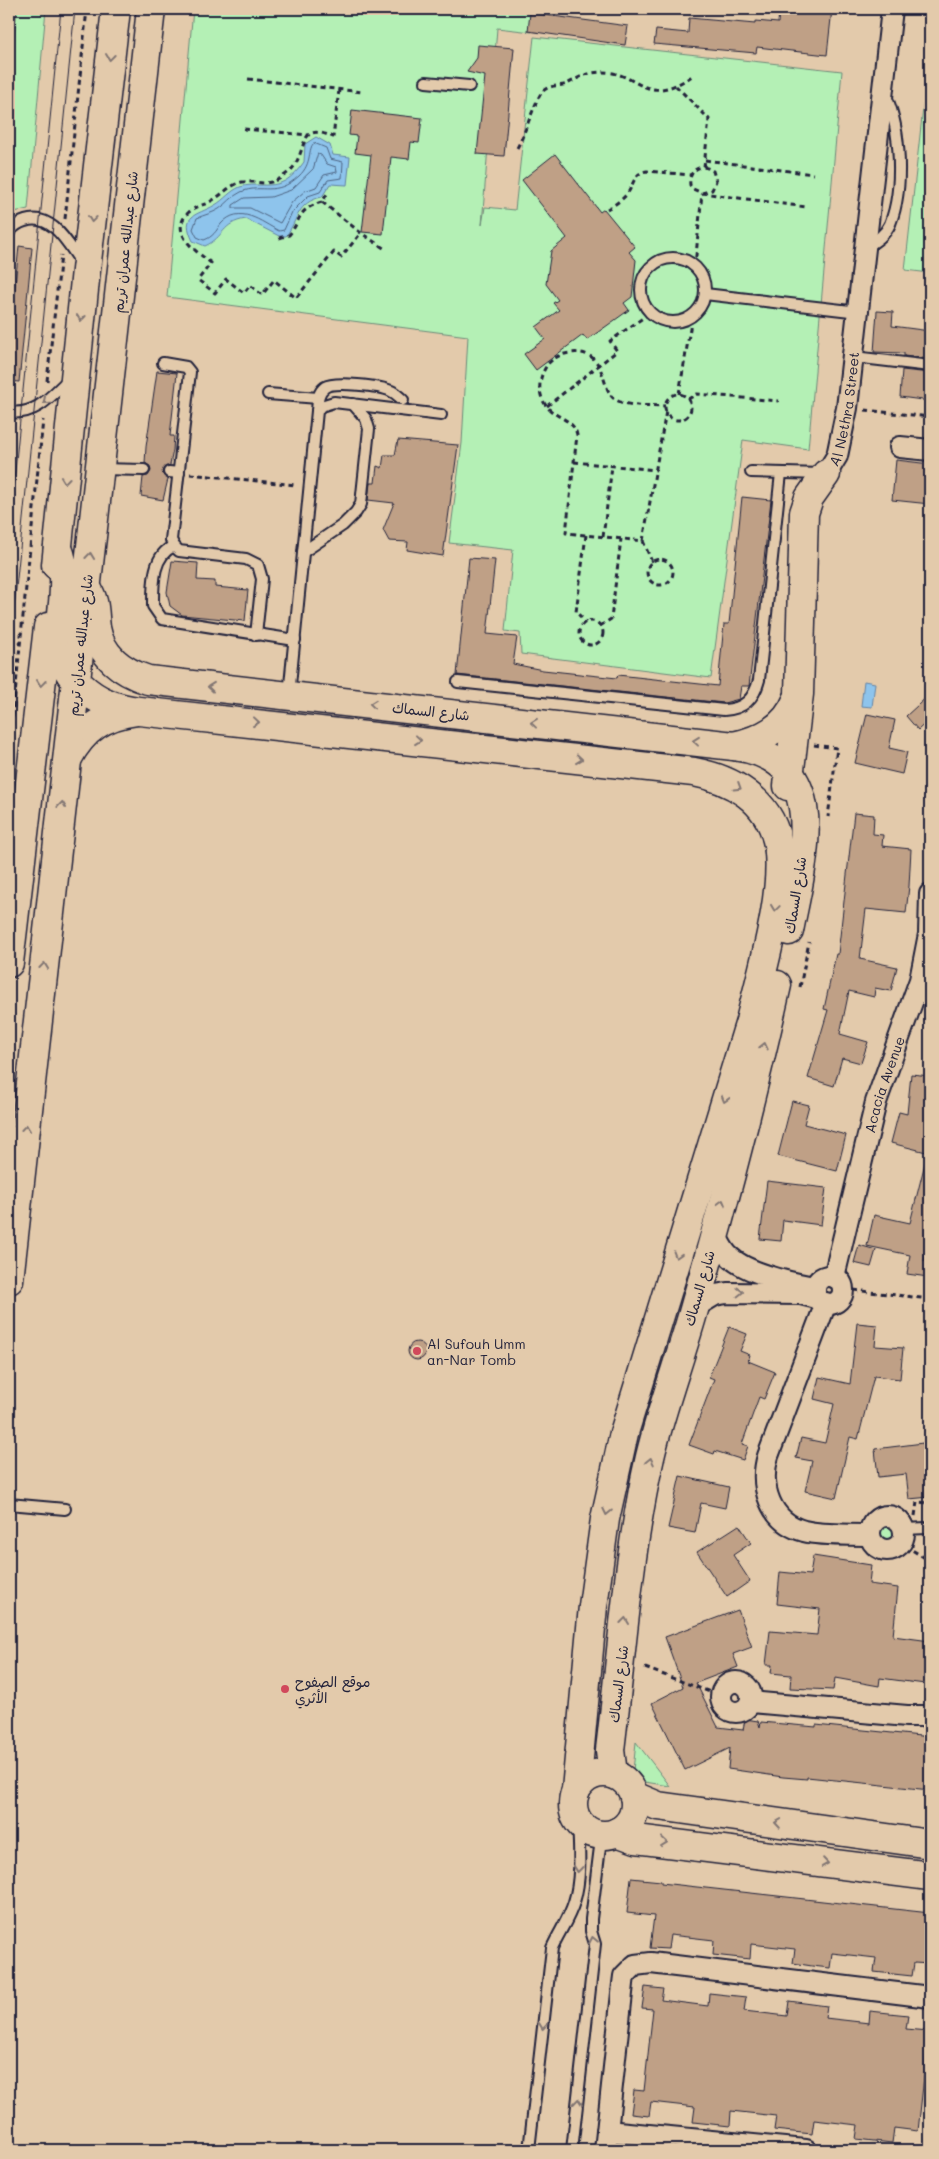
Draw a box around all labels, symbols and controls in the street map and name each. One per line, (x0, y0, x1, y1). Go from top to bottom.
one-way arrow (105, 53, 116, 61)
street label: شارع عبدالله عمران تريم (108, 170, 144, 314)
one-way arrow (87, 215, 98, 223)
one-way arrow (76, 314, 87, 322)
street label: Al Nethra Street (824, 351, 863, 469)
one-way arrow (42, 395, 51, 404)
one-way arrow (60, 476, 71, 484)
one-way arrow (84, 552, 95, 560)
street label: شارع عبدالله عمران تريم (63, 573, 99, 717)
one-way arrow (36, 679, 47, 687)
one-way arrow (207, 682, 215, 693)
street label: شارع السماك (391, 697, 471, 726)
one-way arrow (369, 699, 377, 710)
one-way arrow (253, 716, 261, 727)
one-way arrow (530, 718, 538, 729)
one-way arrow (414, 734, 422, 745)
one-way arrow (692, 736, 700, 747)
one-way arrow (576, 753, 584, 764)
one-way arrow (732, 781, 742, 790)
one-way arrow (56, 800, 67, 808)
street label: شارع السماك (780, 855, 811, 935)
one-way arrow (770, 904, 780, 913)
one-way arrow (38, 962, 49, 970)
street label: Acacia Avenue (859, 1033, 909, 1135)
one-way arrow (758, 1042, 769, 1050)
one-way arrow (721, 1095, 731, 1103)
one-way arrow (20, 1123, 31, 1131)
one-way arrow (716, 1199, 727, 1208)
street label: شارع السماك (679, 1248, 720, 1328)
one-way arrow (673, 1250, 683, 1258)
one-way arrow (736, 1287, 744, 1298)
place label: Al Sufouh Umm an-Nar Tomb (427, 1334, 526, 1369)
marker: Al Sufouh Umm an-Nar Tomb (411, 1345, 423, 1357)
one-way arrow (644, 1456, 655, 1465)
one-way arrow (602, 1508, 613, 1517)
one-way arrow (619, 1617, 630, 1625)
street label: شارع السماك (604, 1644, 633, 1724)
place label: موقع الصفوح الأثري (295, 1672, 370, 1709)
marker: موقع الصفوح الأثري (279, 1683, 291, 1695)
one-way arrow (774, 1818, 782, 1829)
one-way arrow (660, 1836, 668, 1847)
one-way arrow (822, 1857, 830, 1868)
one-way arrow (573, 1866, 584, 1874)
one-way arrow (588, 1936, 598, 1945)
one-way arrow (538, 2022, 549, 2030)
one-way arrow (572, 2097, 583, 2105)

